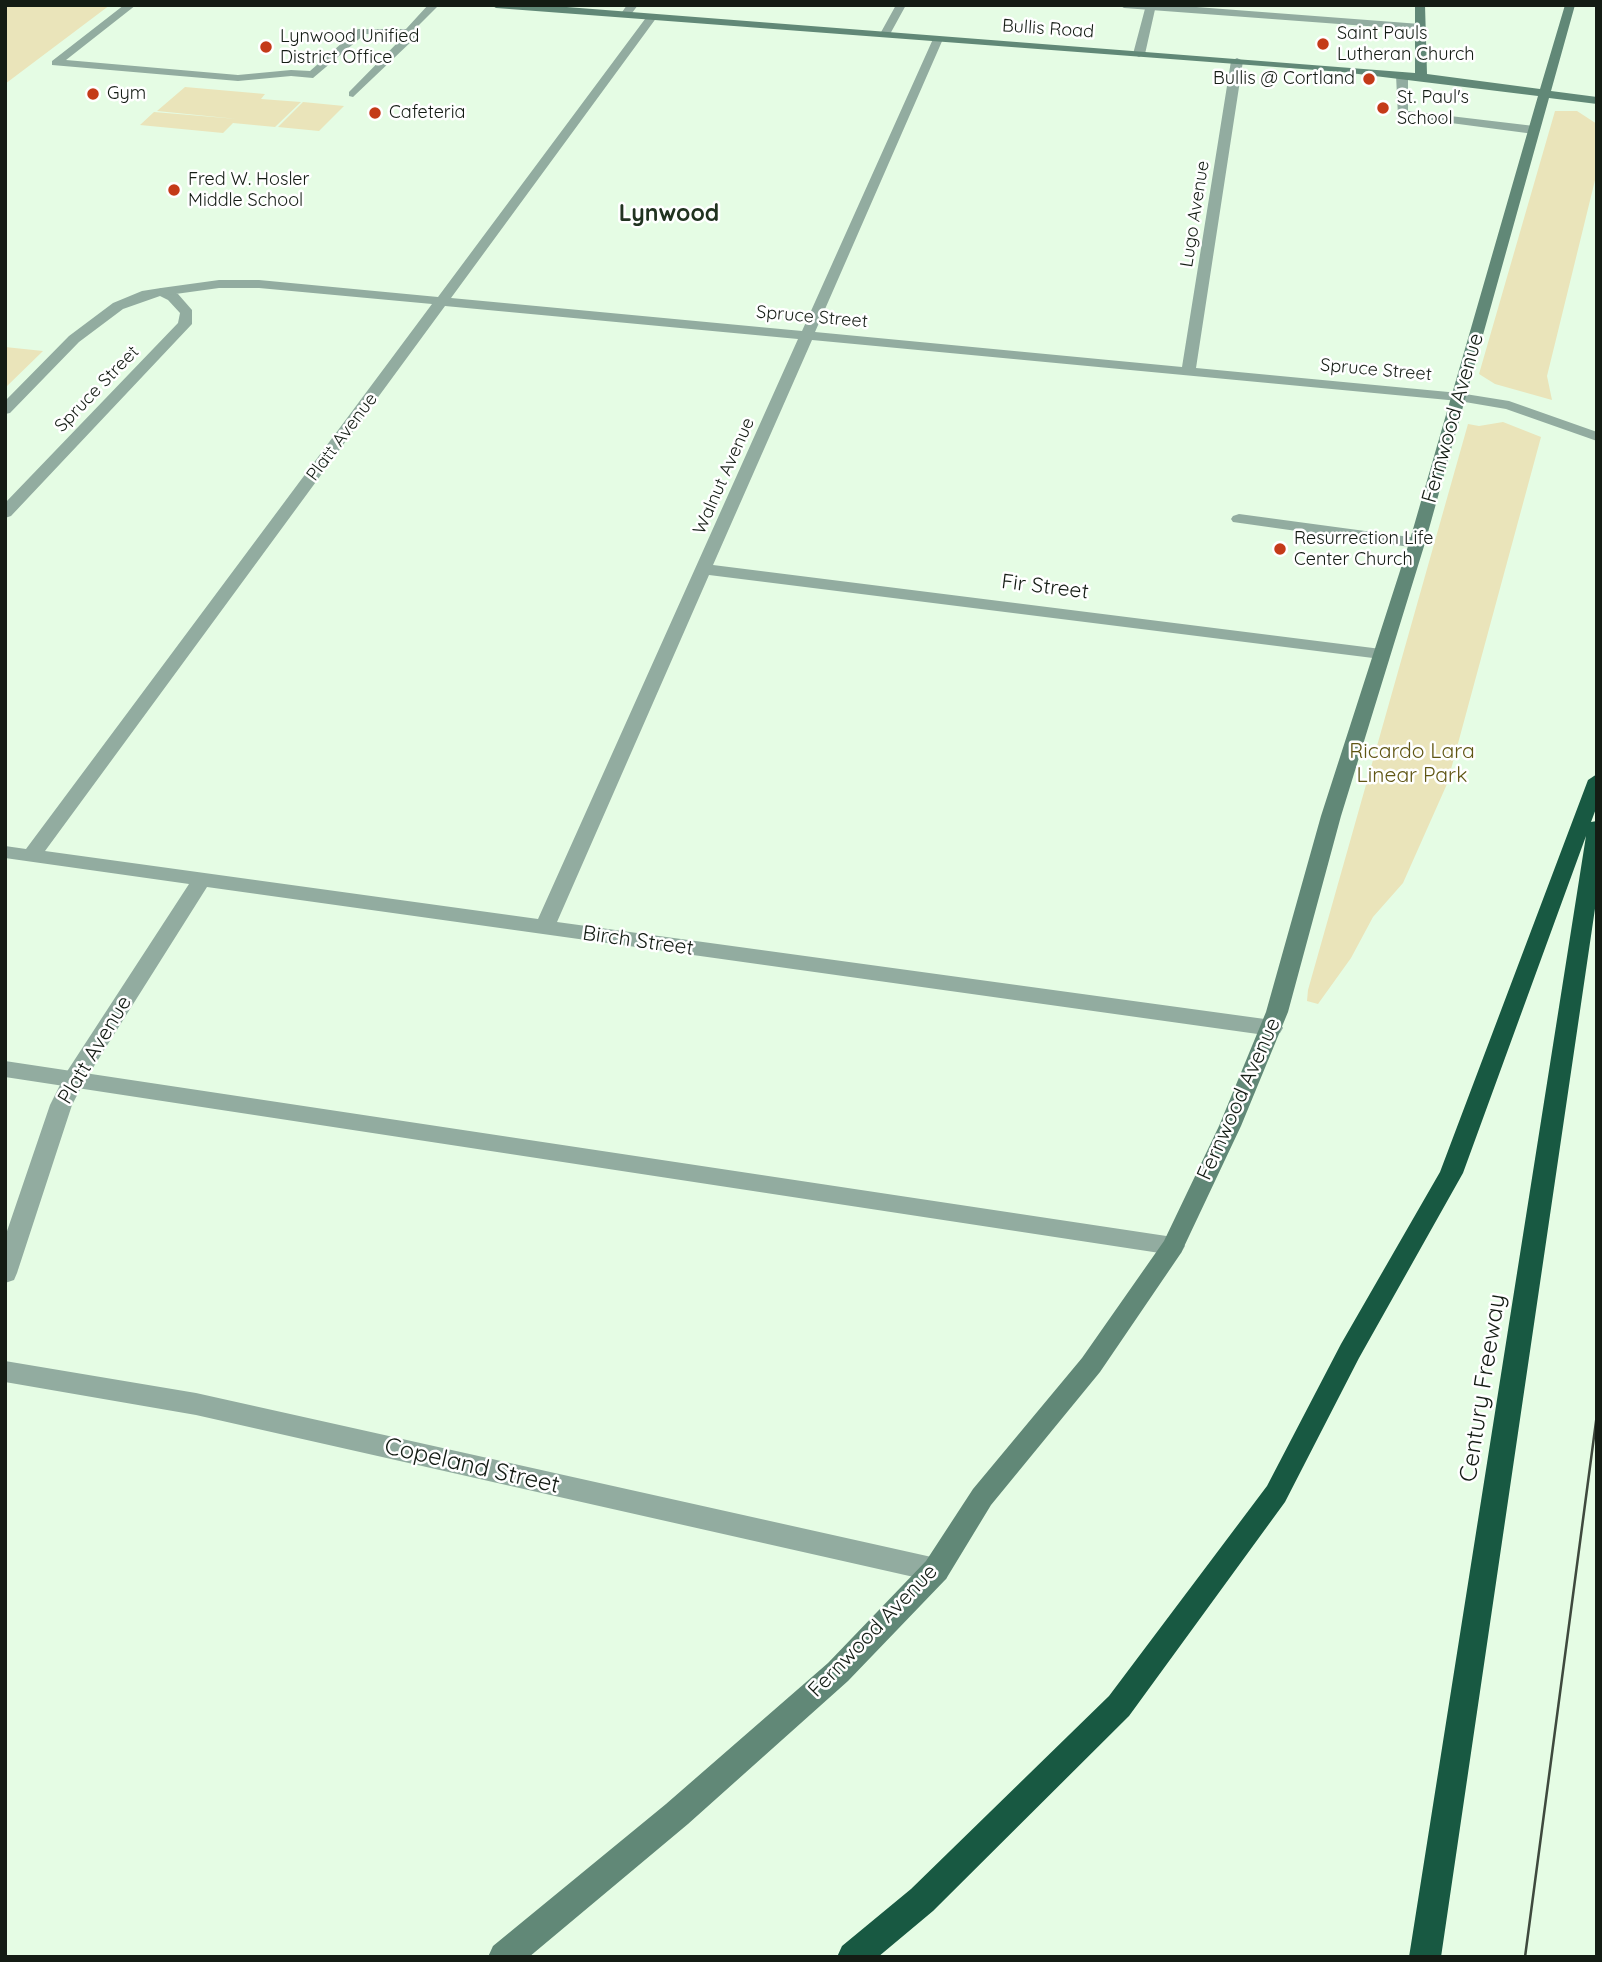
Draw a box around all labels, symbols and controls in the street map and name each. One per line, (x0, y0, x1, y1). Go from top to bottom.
street label: Bullis Road (1001, 15, 1095, 43)
place label: Saint Pauls Lutheran Church (1337, 23, 1475, 66)
place label: Lynwood Unified District Office (280, 26, 419, 68)
marker: Saint Pauls Lutheran Church (1315, 36, 1331, 52)
marker: Lynwood Unified District Office (258, 39, 274, 55)
place label: Bullis @ Cortland (1213, 68, 1355, 90)
marker: Bullis @ Cortland (1361, 71, 1377, 87)
place label: Gym (107, 83, 146, 105)
marker: Gym (85, 86, 101, 102)
place label: St. Paul's School (1397, 87, 1469, 130)
marker: St. Paul's School (1375, 100, 1391, 116)
place label: Cafeteria (389, 102, 466, 124)
marker: Cafeteria (367, 105, 383, 121)
street label: Lugo Avenue (1176, 159, 1214, 269)
place label: Fred W. Hosler Middle School (188, 169, 309, 212)
marker: Fred W. Hosler Middle School (166, 182, 182, 198)
district label: Lynwood (619, 200, 719, 228)
street label: Spruce Street (755, 301, 869, 333)
street label: Fernwood Avenue (1417, 330, 1489, 506)
street label: Spruce Street (50, 341, 144, 437)
street label: Spruce Street (1319, 354, 1433, 386)
street label: Platt Avenue (302, 389, 382, 485)
street label: Walnut Avenue (689, 414, 759, 538)
place label: Resurrection Life Center Church (1294, 528, 1433, 570)
marker: Resurrection Life Center Church (1272, 541, 1288, 557)
street label: Fir Street (1000, 569, 1090, 605)
park label: Ricardo Lara Linear Park (1349, 739, 1475, 789)
street label: Birch Street (581, 921, 695, 961)
street label: Platt Avenue (53, 991, 137, 1109)
street label: Fernwood Avenue (1192, 1014, 1286, 1184)
street label: Century Freeway (1454, 1292, 1512, 1484)
street label: Copeland Street (382, 1432, 562, 1500)
street label: Fernwood Avenue (803, 1559, 943, 1703)

